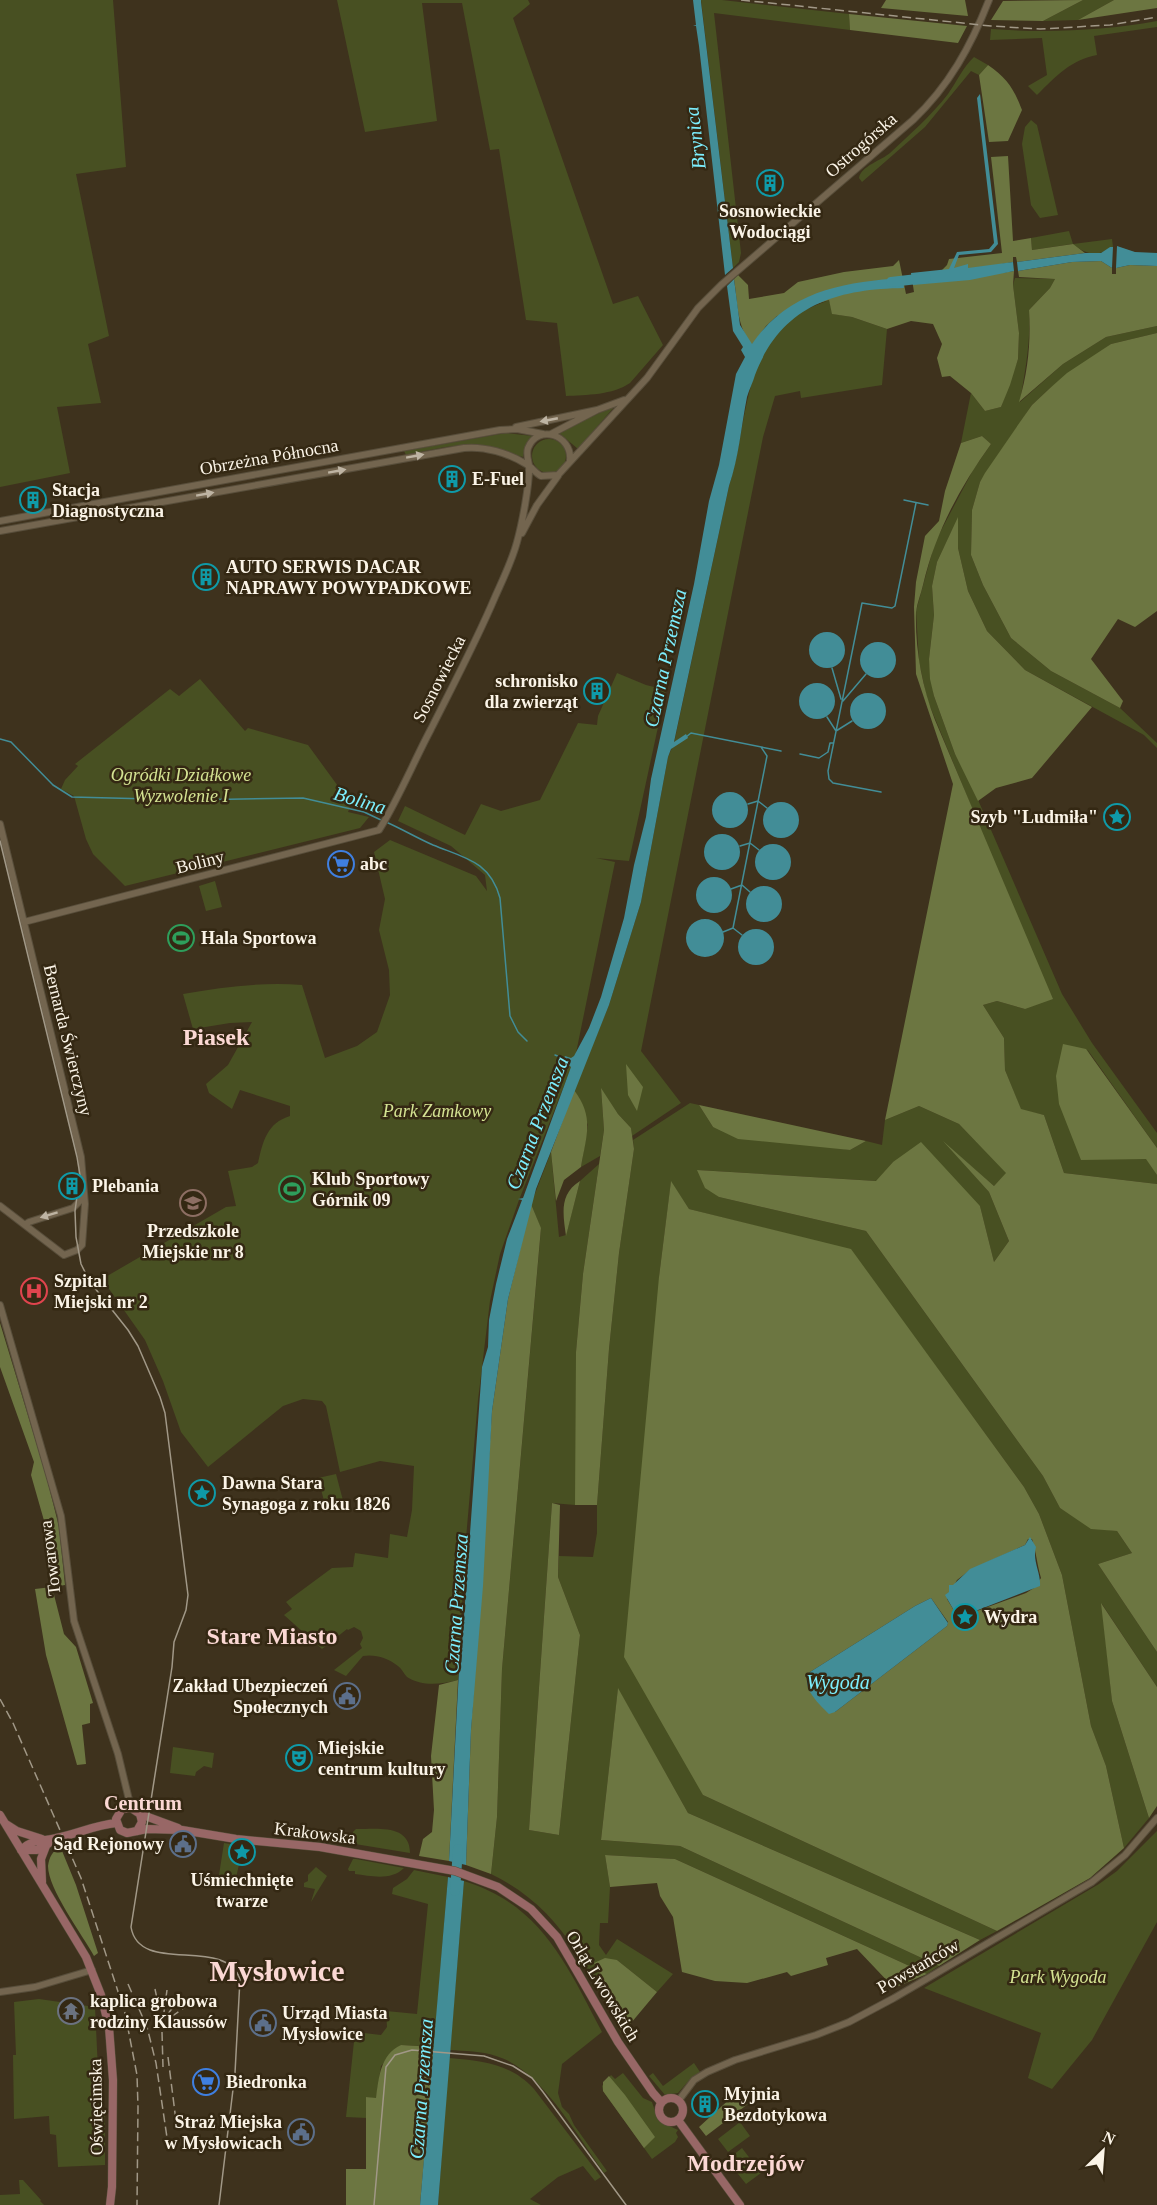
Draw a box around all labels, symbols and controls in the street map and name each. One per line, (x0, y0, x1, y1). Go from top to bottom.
water label: Brynica (680, 105, 711, 171)
street label: Ostrogórska (821, 109, 901, 181)
building icon: Sosnowieckie Wodociągi (755, 168, 785, 198)
place label: Sosnowieckie Wodociągi (719, 201, 821, 242)
one-way arrow (539, 416, 558, 425)
street label: Obrzeżna Północna (198, 435, 340, 479)
one-way arrow (405, 451, 424, 460)
building icon: E-Fuel (437, 464, 467, 494)
one-way arrow (327, 466, 346, 475)
place label: E-Fuel (472, 469, 524, 489)
place label: Stacja Diagnostyczna (52, 480, 164, 521)
building icon: Stacja Diagnostyczna (18, 485, 48, 515)
one-way arrow (196, 490, 215, 499)
place label: AUTO SERWIS DACAR NAPRAWY POWYPADKOWE (226, 557, 472, 598)
building icon: AUTO SERWIS DACAR NAPRAWY POWYPADKOWE (191, 562, 221, 592)
water label: Czarna Przemsza (640, 587, 690, 729)
street label: Sosnowiecka (409, 632, 469, 726)
place label: schronisko dla zwierząt (485, 671, 578, 712)
building icon: schronisko dla zwierząt (582, 676, 612, 706)
park label: Ogródki Działkowe Wyzwolenie I (111, 765, 251, 806)
water label: Bolina (331, 782, 389, 818)
place icon: Szyb "Ludmiła" (1102, 802, 1132, 832)
place label: Szyb "Ludmiła" (970, 807, 1098, 827)
street label: Boliny (174, 846, 226, 878)
supermarket icon: abc (326, 849, 356, 879)
place label: abc (360, 854, 387, 874)
sports icon: Hala Sportowa (166, 923, 196, 953)
place label: Hala Sportowa (201, 928, 317, 948)
street label: Bernarda Świerczyny (39, 962, 97, 1118)
district label: Piasek (183, 1024, 250, 1050)
water label: Czarna Przemsza (502, 1053, 572, 1193)
park label: Park Zamkowy (382, 1101, 491, 1121)
place label: Klub Sportowy Górnik 09 (312, 1169, 430, 1210)
building icon: Plebania (57, 1171, 87, 1201)
sports icon: Klub Sportowy Górnik 09 (277, 1174, 307, 1204)
place label: Plebania (92, 1176, 159, 1196)
school or university icon: Przedszkole Miejskie nr 8 (178, 1188, 208, 1218)
one-way arrow (40, 1211, 58, 1220)
place label: Przedszkole Miejskie nr 8 (142, 1221, 244, 1262)
place label: Szpital Miejski nr 2 (54, 1271, 148, 1312)
hospital icon: Szpital Miejski nr 2 (19, 1276, 49, 1306)
place label: Dawna Stara Synagoga z roku 1826 (222, 1473, 390, 1514)
place icon: Dawna Stara Synagoga z roku 1826 (187, 1478, 217, 1508)
street label: Towarowa (35, 1519, 65, 1597)
water label: Czarna Przemsza (440, 1533, 472, 1675)
place icon: Wydra (950, 1602, 980, 1632)
place label: Wydra (984, 1607, 1037, 1627)
district label: Stare Miasto (207, 1623, 337, 1649)
water label: Wygoda (806, 1671, 870, 1694)
place label: Zakład Ubezpieczeń Społecznych (173, 1676, 328, 1717)
public building icon: Zakład Ubezpieczeń Społecznych (332, 1681, 362, 1711)
place label: Miejskie centrum kultury (318, 1738, 446, 1779)
theatre icon: Miejskie centrum kultury (284, 1743, 314, 1773)
district label: Centrum (104, 1792, 182, 1814)
street label: Krakowska (273, 1818, 357, 1848)
public building icon: Sąd Rejonowy (168, 1829, 198, 1859)
place label: Sąd Rejonowy (53, 1834, 164, 1854)
place icon: Uśmiechnięte twarze (227, 1837, 257, 1867)
place label: Uśmiechnięte twarze (191, 1870, 293, 1911)
street label: Orląt Lwowskich (562, 1927, 644, 2045)
street label: Powstańców (874, 1935, 962, 1997)
district label: Mysłowice (210, 1954, 344, 1987)
park label: Park Wygoda (1009, 1967, 1106, 1987)
place label: kaplica grobowa rodziny Klaussów (90, 1991, 227, 2032)
temple icon: kaplica grobowa rodziny Klaussów (56, 1996, 86, 2026)
place label: Urząd Miasta Mysłowice (282, 2003, 387, 2044)
public building icon: Urząd Miasta Mysłowice (248, 2008, 278, 2038)
water label: Czarna Przemsza (405, 2018, 437, 2160)
street label: Oświęcimska (85, 2058, 107, 2156)
supermarket icon: Biedronka (191, 2067, 221, 2097)
place label: Biedronka (226, 2072, 307, 2092)
place label: Myjnia Bezdotykowa (724, 2084, 827, 2125)
building icon: Myjnia Bezdotykowa (690, 2089, 720, 2119)
place label: Straż Miejska w Mysłowicach (165, 2112, 282, 2153)
public building icon: Straż Miejska w Mysłowicach (286, 2117, 316, 2147)
north arrow (1073, 2121, 1133, 2181)
text: N (1100, 2128, 1118, 2148)
district label: Modrzejów (687, 2150, 805, 2176)

